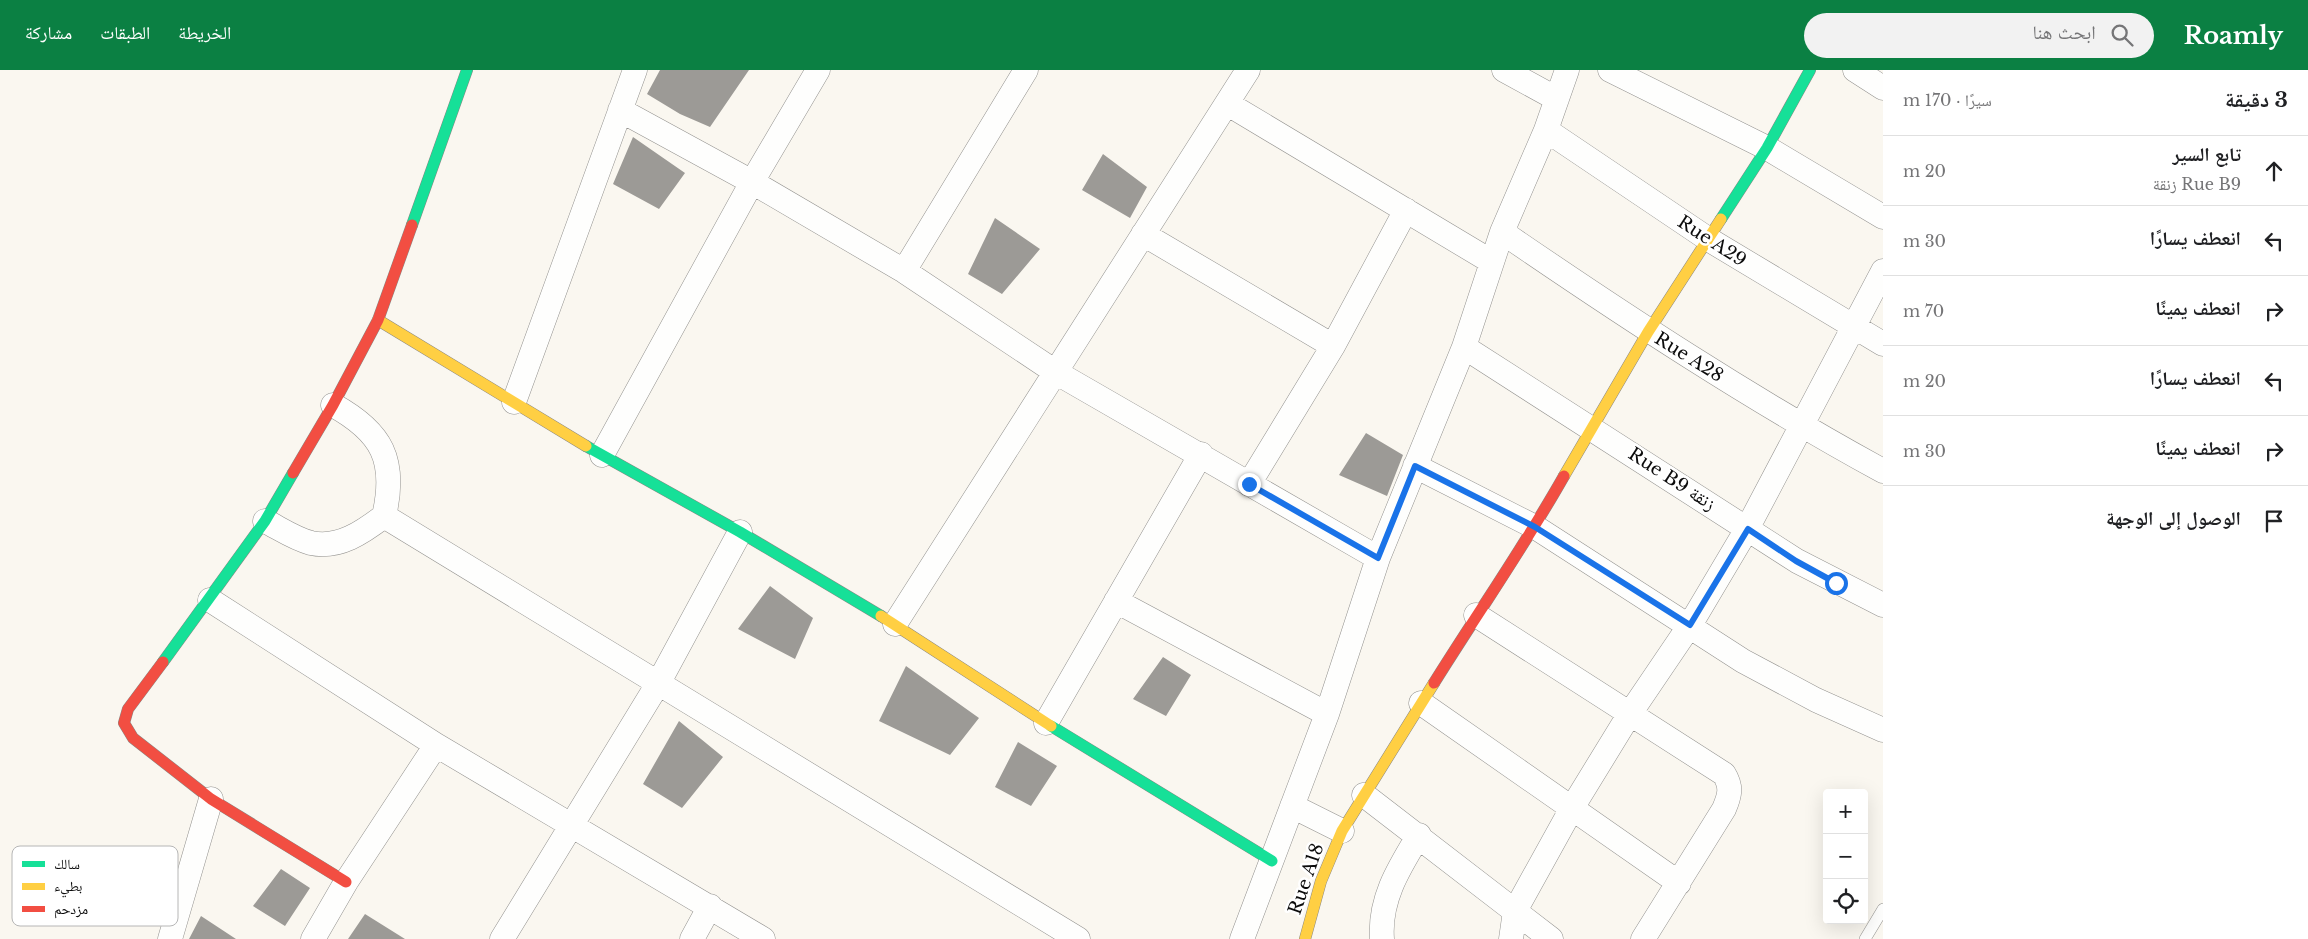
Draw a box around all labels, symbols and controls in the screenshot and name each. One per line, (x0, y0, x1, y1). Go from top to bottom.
search box (1804, 13, 2154, 58)
text: ابحث هنا (2032, 21, 2096, 44)
icon: search (2108, 21, 2136, 49)
text: Roamly (2184, 21, 2283, 50)
text: مشاركة (25, 22, 72, 44)
text: الطبقات (100, 22, 150, 44)
text: الخريطة (178, 22, 231, 44)
text: 3 دقيقة (2225, 87, 2288, 113)
text: سيرًا · 170 m (1903, 90, 1992, 110)
text: تابع السير (2173, 143, 2241, 166)
icon: ahead (2260, 157, 2288, 185)
text: 20 m (1903, 161, 1946, 181)
text: Rue B9 زنقة (2153, 174, 2241, 194)
street label: Rue A29 (1673, 211, 1751, 271)
text: انعطف يسارًا (2150, 227, 2241, 250)
icon: left (2260, 227, 2288, 255)
text: 30 m (1903, 231, 1946, 251)
text: انعطف يمينًا (2155, 297, 2241, 320)
icon: right (2260, 297, 2288, 325)
text: 70 m (1903, 301, 1944, 321)
street label: Rue A28 (1651, 327, 1727, 387)
text: انعطف يسارًا (2150, 367, 2241, 390)
icon: left (2260, 367, 2288, 395)
text: 20 m (1903, 371, 1946, 391)
text: انعطف يمينًا (2155, 437, 2241, 460)
icon: right (2260, 437, 2288, 465)
text: 30 m (1903, 441, 1946, 461)
street label: Rue B9 زنقة (1624, 443, 1720, 515)
route end (1238, 473, 1261, 496)
text: الوصول إلى الوجهة (2106, 507, 2241, 530)
icon: arrive (2260, 507, 2288, 535)
route start (1825, 572, 1848, 595)
map controls (1823, 789, 1868, 924)
button: + (1823, 789, 1868, 834)
button: − (1823, 834, 1868, 879)
street label: Rue A18 (1284, 841, 1328, 917)
legend (12, 846, 178, 926)
text: سالك (54, 855, 80, 873)
text: بطيء (54, 877, 83, 898)
button: locate (1823, 879, 1868, 924)
text: مزدحم (54, 900, 88, 919)

